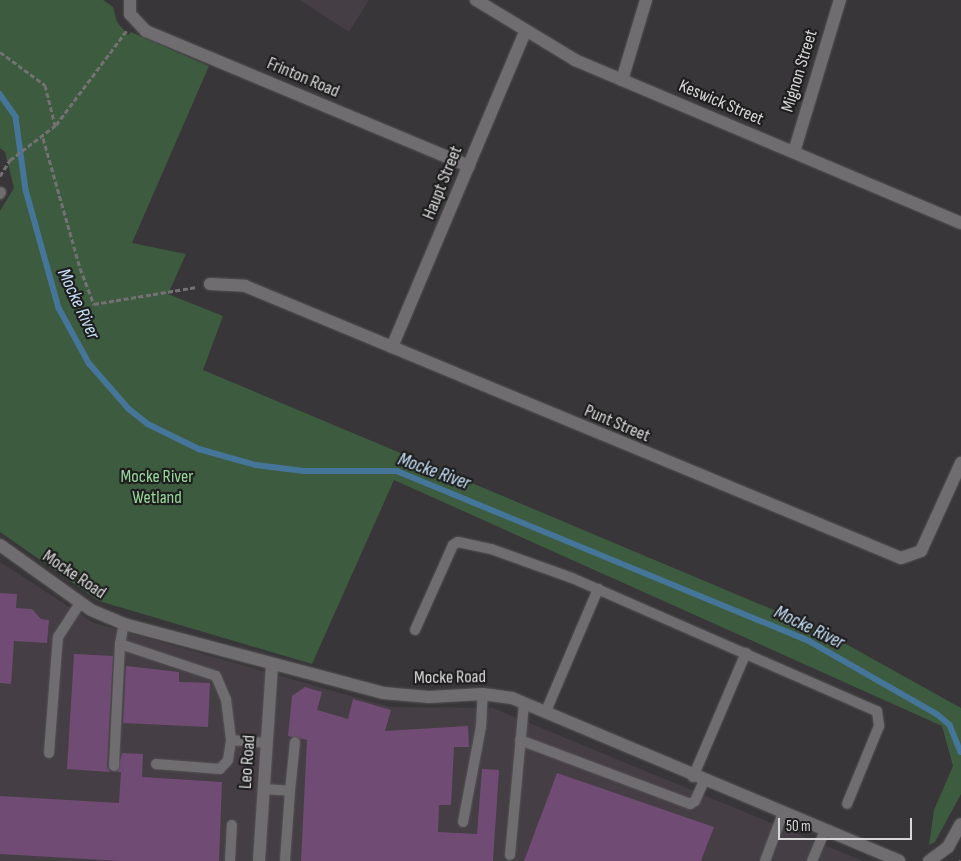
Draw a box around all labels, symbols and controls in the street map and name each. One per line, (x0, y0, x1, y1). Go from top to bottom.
street label: Mignon Street (777, 27, 823, 115)
street label: Frinton Road (264, 53, 342, 103)
street label: Keswick Street (675, 75, 767, 131)
street label: Haupt Street (418, 143, 468, 223)
water label: Mocke River (52, 265, 104, 343)
street label: Punt Street (581, 401, 653, 447)
water label: Mocke River (395, 448, 473, 496)
park label: Mocke River Wetland (121, 467, 193, 509)
street label: Mocke Road (38, 546, 110, 604)
water label: Mocke River (770, 601, 848, 655)
street label: Mocke Road (414, 667, 486, 689)
street label: Leo Road (235, 734, 261, 790)
scale bar (781, 808, 915, 840)
text: 50 m (786, 817, 811, 836)

